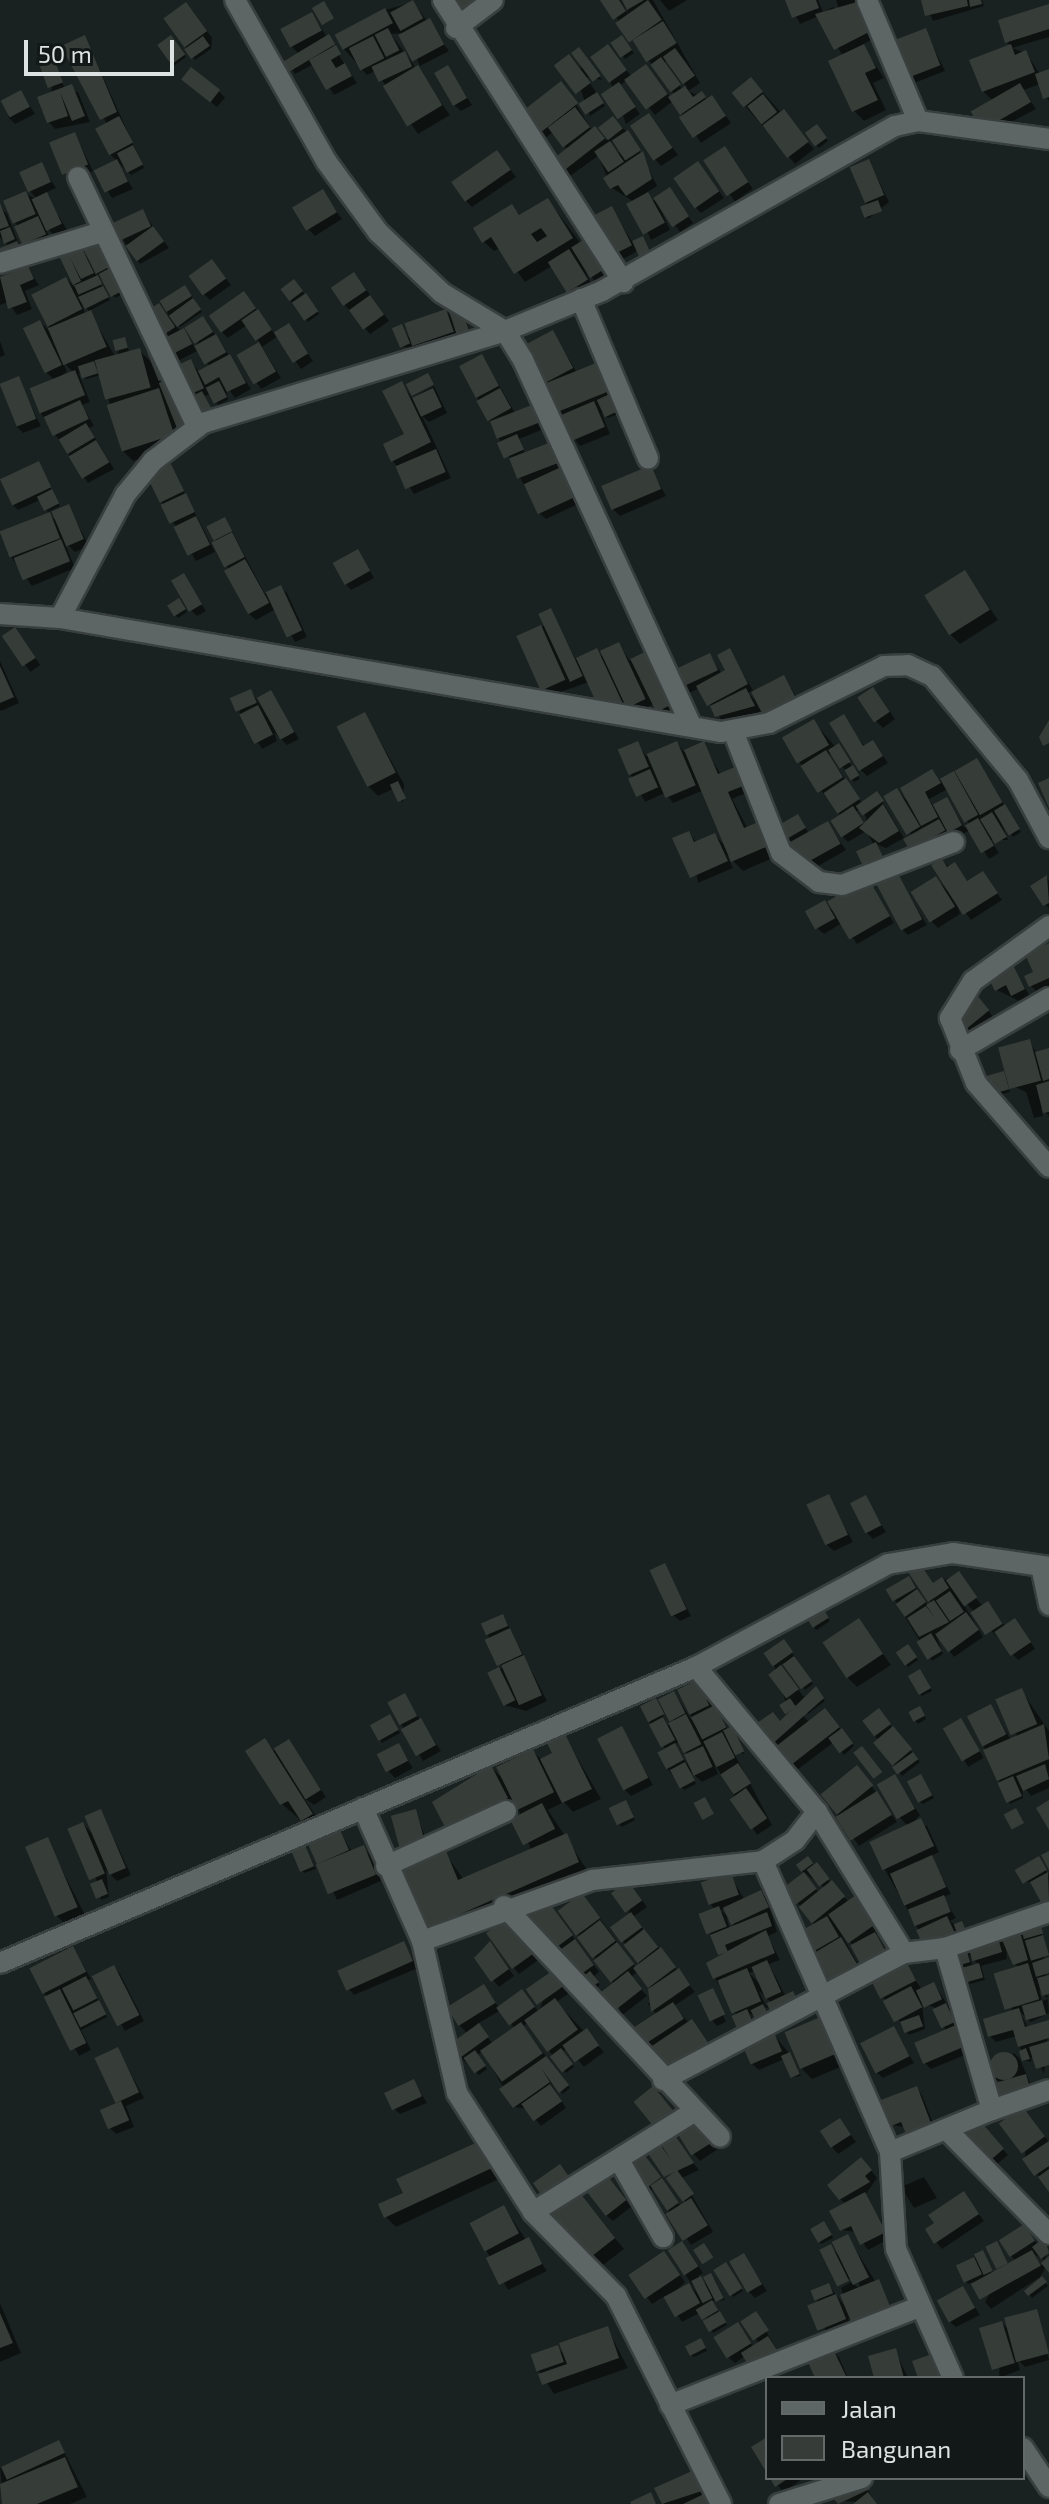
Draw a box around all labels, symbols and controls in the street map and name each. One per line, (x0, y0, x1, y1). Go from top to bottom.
scale bar (28, 24, 178, 74)
text: 50 m (38, 39, 92, 68)
legend (765, 2376, 1025, 2480)
text: Jalan (841, 2394, 897, 2423)
text: Bangunan (841, 2434, 951, 2463)

